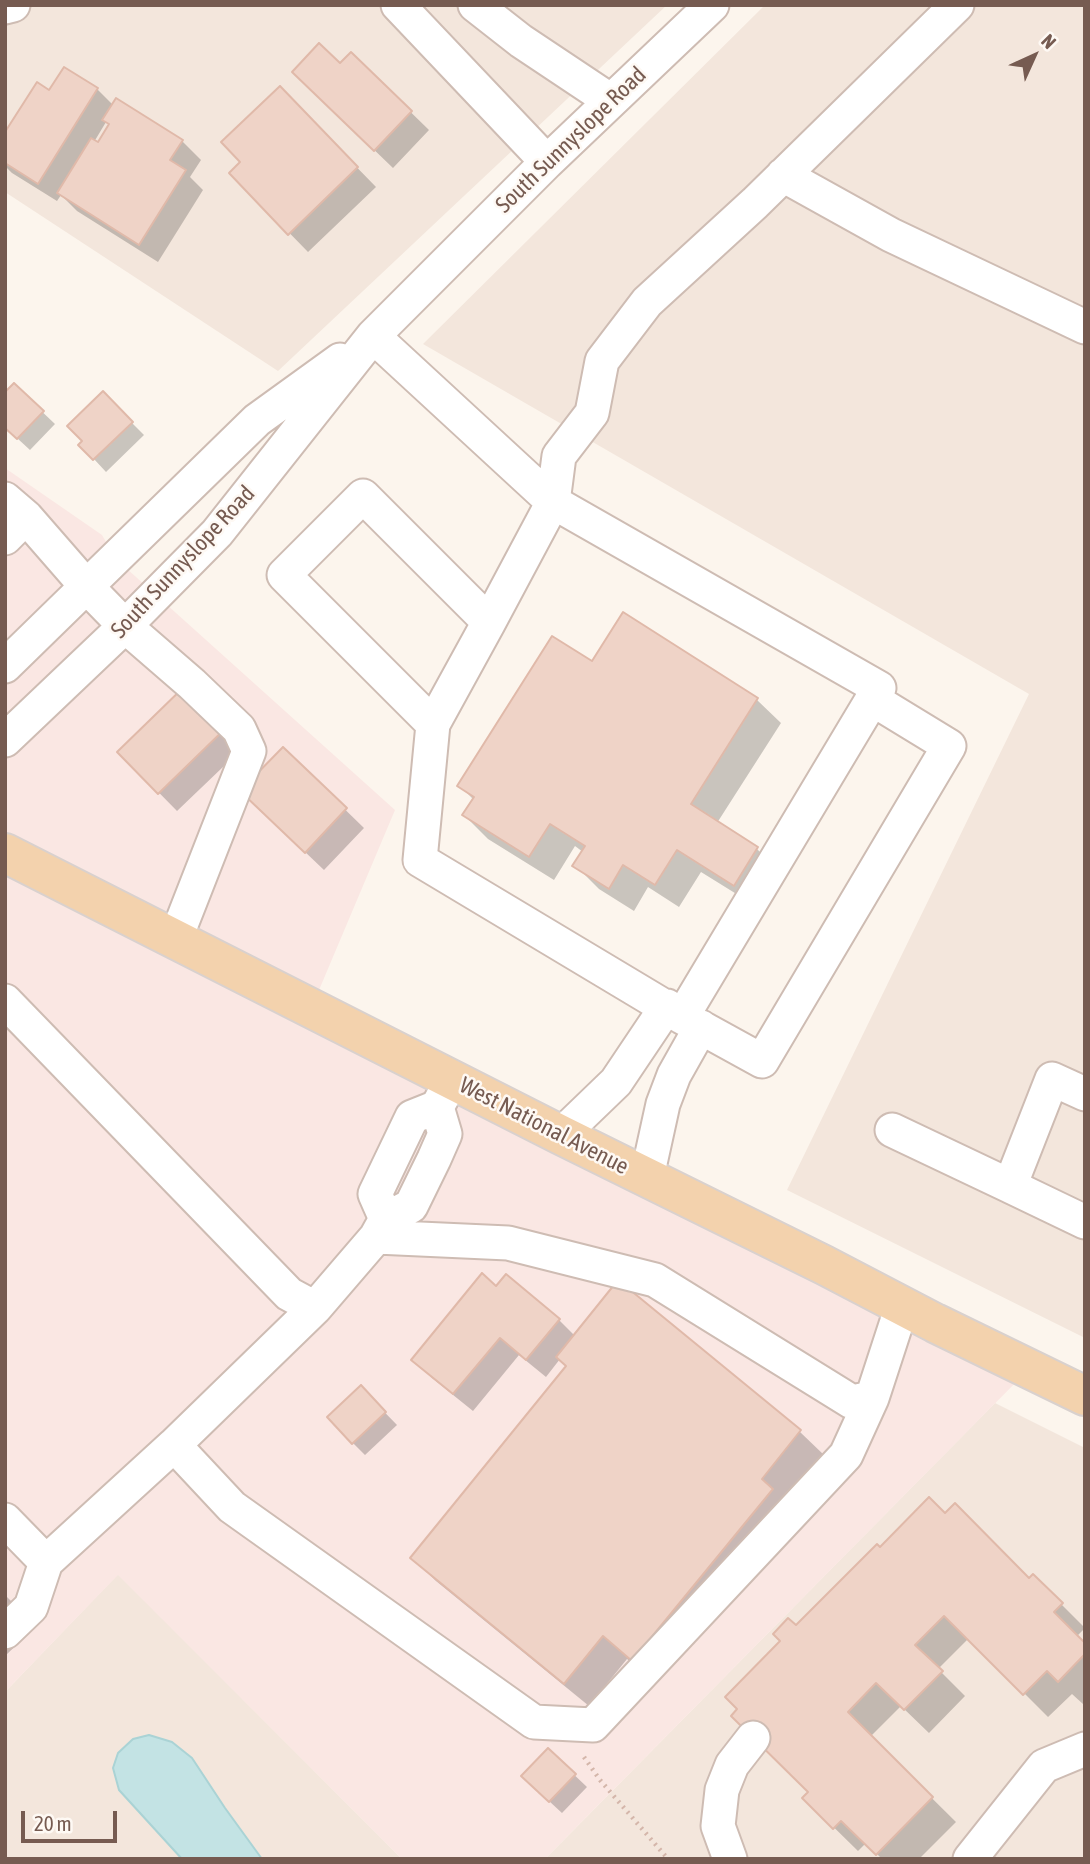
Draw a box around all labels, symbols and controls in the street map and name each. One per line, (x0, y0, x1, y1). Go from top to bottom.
north arrow (999, 21, 1069, 91)
text: N (1037, 29, 1061, 53)
street label: South Sunnyslope Road (490, 61, 652, 219)
street label: South Sunnyslope Road (105, 480, 261, 644)
street label: West National Avenue (455, 1071, 633, 1181)
scale bar (24, 1798, 121, 1842)
text: 20 m (34, 1811, 72, 1835)

